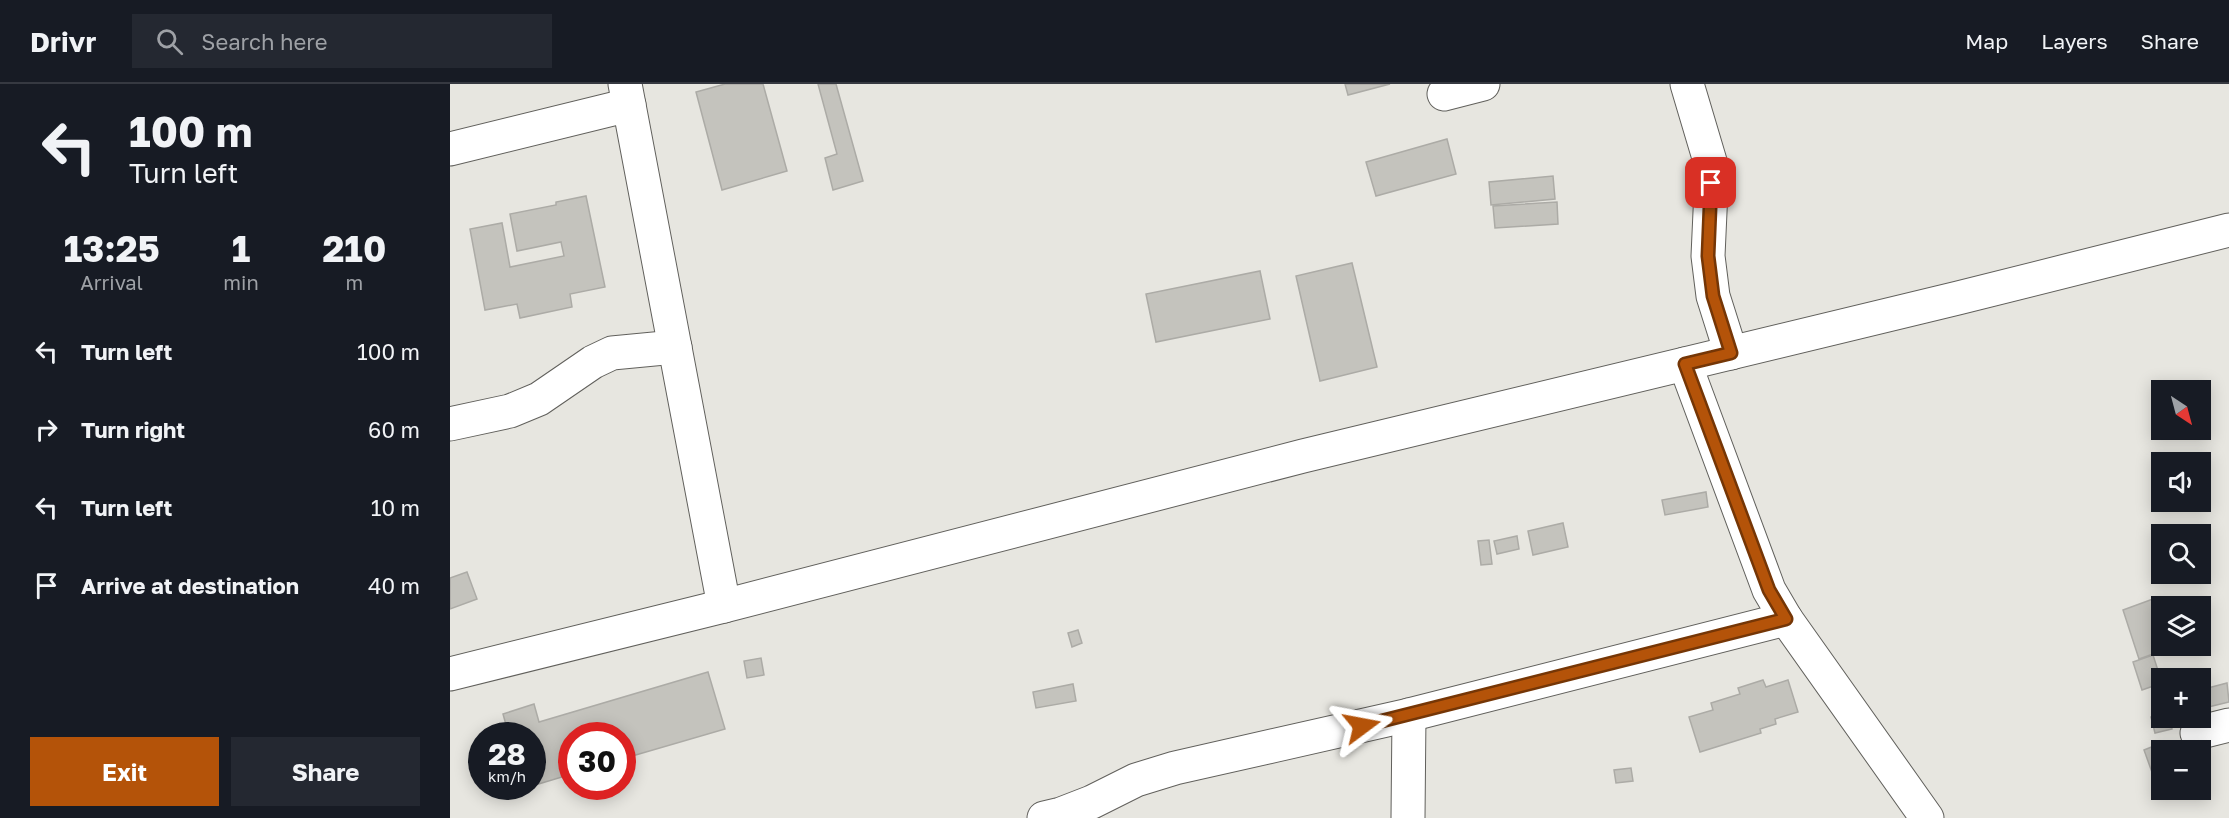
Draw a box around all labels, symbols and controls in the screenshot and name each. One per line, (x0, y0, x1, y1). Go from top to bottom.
search box (132, 14, 552, 68)
text: Drivr (30, 25, 96, 58)
icon: search (153, 25, 186, 58)
text: Search here (201, 28, 327, 55)
text: Map (1965, 28, 2008, 54)
text: Layers (2041, 28, 2108, 54)
text: Share (2141, 28, 2199, 54)
text: 100 m (129, 106, 252, 156)
icon: left (30, 108, 108, 186)
text: Turn left (129, 157, 238, 189)
pin (1685, 157, 1736, 208)
icon: arrive (1694, 166, 1727, 199)
text: 13:25 (64, 227, 160, 270)
text: 1 (232, 227, 250, 270)
text: 210 (322, 227, 386, 270)
text: Arrival (80, 270, 143, 294)
text: min (223, 270, 259, 294)
text: m (345, 270, 363, 294)
icon: left (30, 335, 63, 368)
text: Turn left (81, 338, 172, 365)
text: 100 m (357, 338, 420, 365)
north arrow (2151, 380, 2211, 440)
map controls (2151, 380, 2211, 800)
icon: right (30, 413, 63, 446)
text: Turn right (81, 416, 185, 443)
text: 60 m (368, 416, 420, 443)
button: sound (2151, 452, 2211, 512)
icon: left (30, 491, 63, 524)
text: Turn left (81, 494, 172, 521)
text: 10 m (371, 494, 420, 521)
button: search (2151, 524, 2211, 584)
icon: arrive (30, 569, 63, 602)
text: Arrive at destination (81, 572, 299, 599)
text: 40 m (368, 572, 420, 599)
button: layers (2151, 596, 2211, 656)
button: + (2151, 668, 2211, 728)
position arrow (1330, 694, 1394, 758)
speed limit sign: 30 (558, 722, 636, 800)
text: 28 (488, 736, 526, 772)
button: Exit (30, 737, 219, 806)
button: Share (231, 737, 420, 806)
button: − (2151, 740, 2211, 800)
text: km/h (488, 767, 526, 785)

